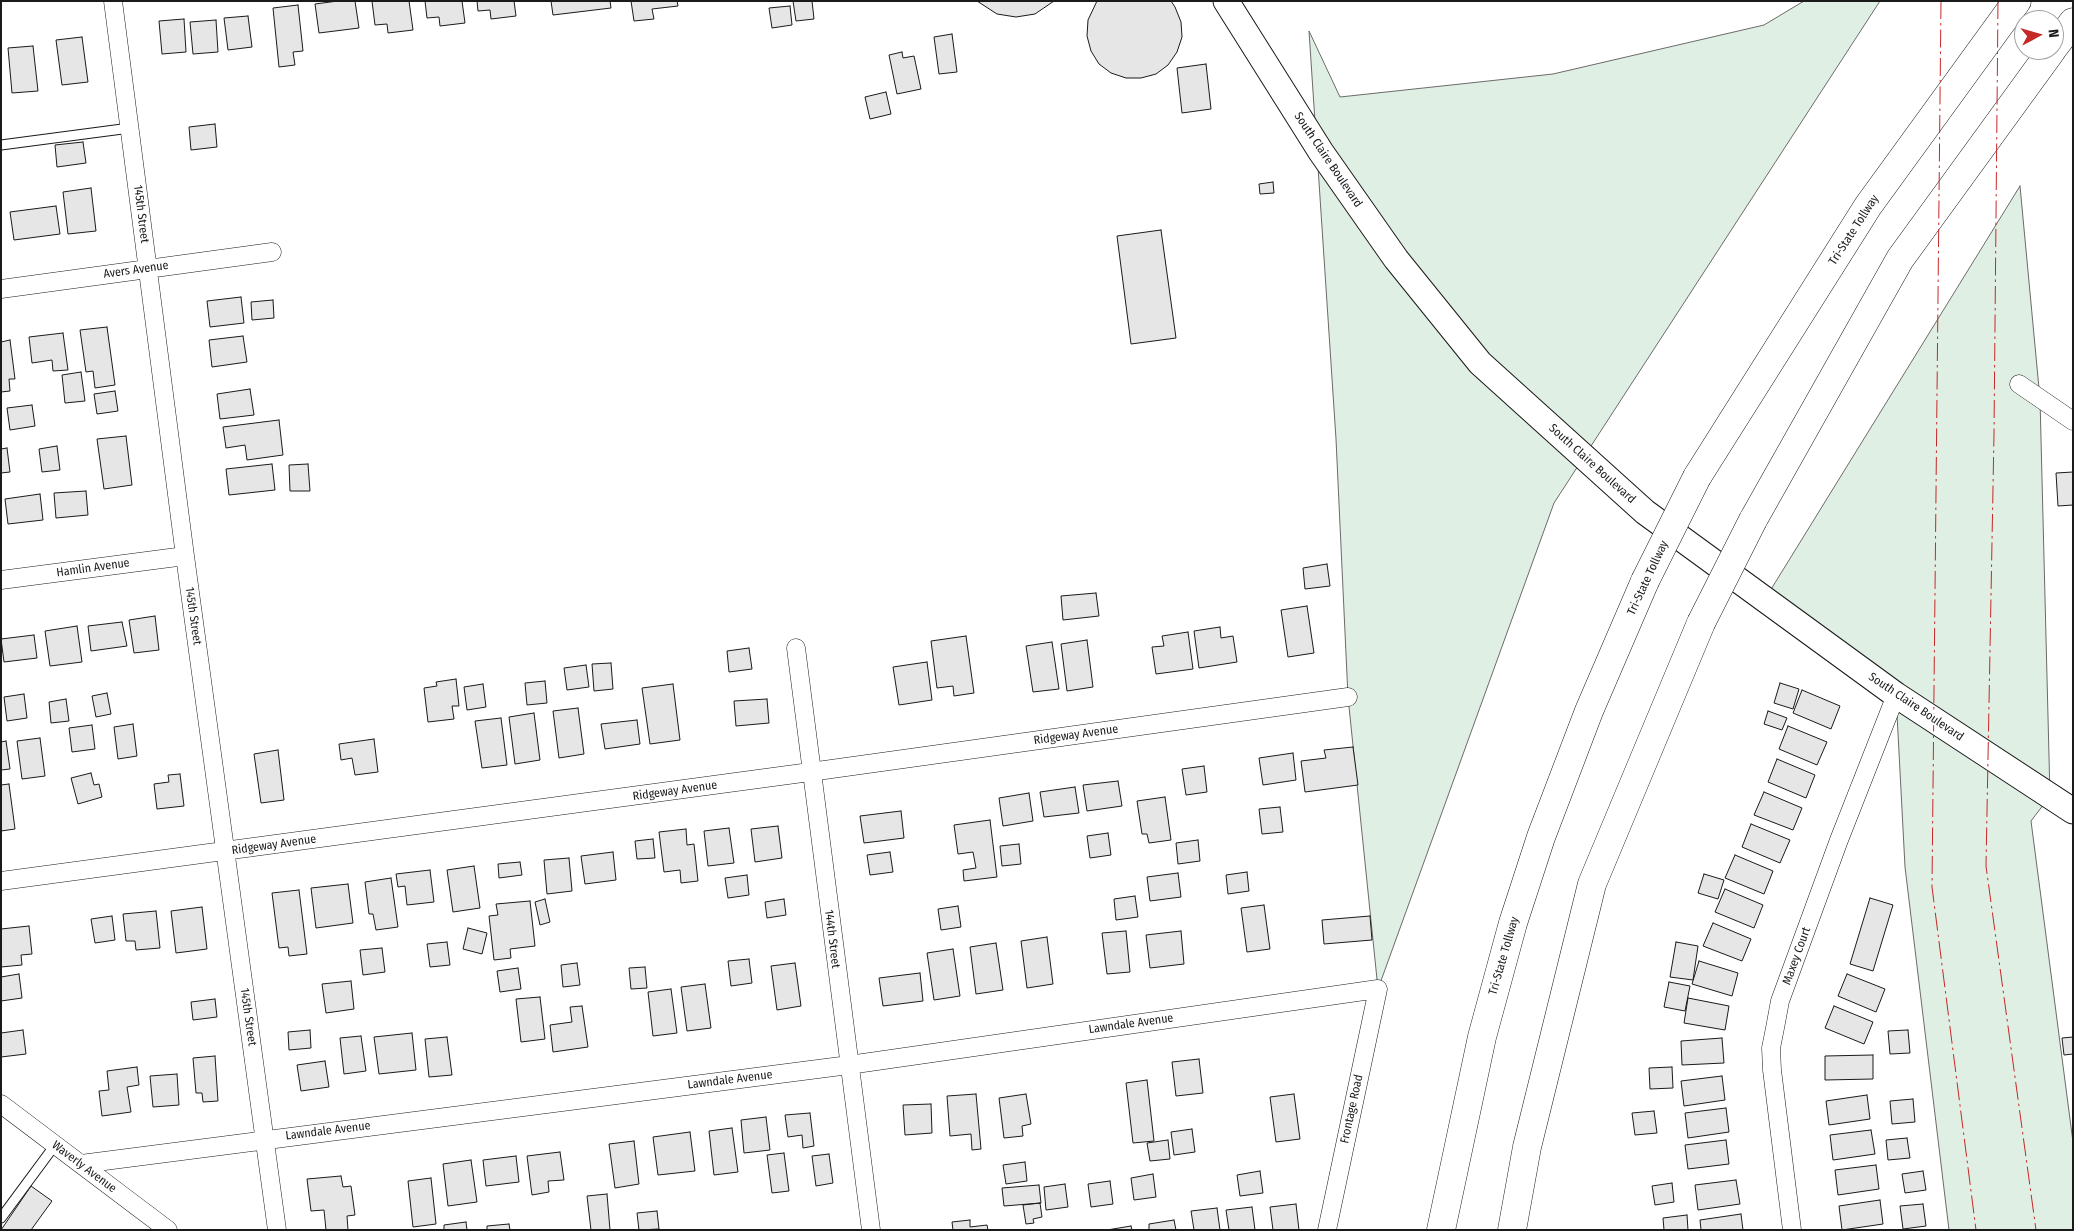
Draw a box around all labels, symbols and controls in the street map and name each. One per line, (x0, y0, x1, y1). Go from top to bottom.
north arrow (2014, 10, 2064, 60)
text: N (2045, 28, 2062, 39)
street label: South Claire Boulevard (1291, 110, 1365, 210)
street label: 145th Street (130, 184, 152, 244)
street label: Tri-State Tollway (1826, 192, 1882, 268)
street label: Avers Avenue (103, 258, 169, 282)
street label: South Claire Boulevard (1546, 421, 1638, 507)
street label: Tri-State Tollway (1624, 538, 1672, 618)
street label: Hamlin Avenue (55, 556, 131, 580)
street label: 145th Street (182, 586, 204, 646)
street label: South Claire Boulevard (1866, 670, 1966, 744)
street label: Ridgeway Avenue (1033, 722, 1119, 748)
street label: Ridgeway Avenue (632, 778, 718, 804)
street label: Ridgeway Avenue (231, 832, 317, 858)
street label: 144th Street (821, 909, 843, 969)
street label: Tri-State Tollway (1486, 915, 1522, 997)
street label: Maxey Court (1780, 925, 1814, 987)
street label: 145th Street (237, 987, 259, 1047)
street label: Lawndale Avenue (1088, 1011, 1174, 1037)
street label: Lawndale Avenue (687, 1068, 773, 1092)
street label: Frontage Road (1338, 1073, 1366, 1145)
street label: Lawndale Avenue (285, 1119, 371, 1143)
street label: Waverly Avenue (49, 1138, 119, 1196)

